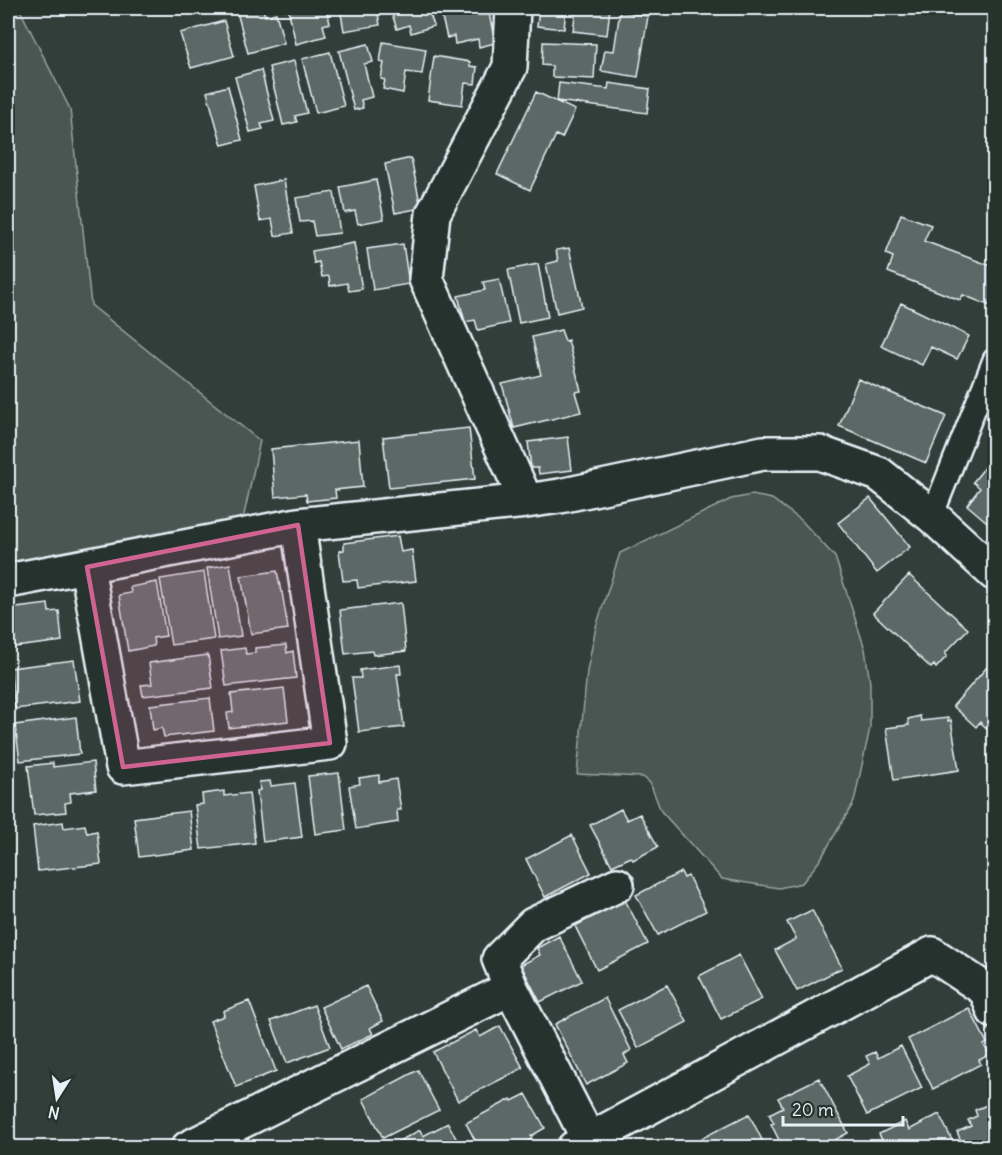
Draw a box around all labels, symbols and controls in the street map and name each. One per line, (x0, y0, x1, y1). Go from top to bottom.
north arrow (27, 1068, 87, 1128)
scale bar (783, 1089, 903, 1127)
text: 20 m (792, 1098, 834, 1121)
text: N (46, 1102, 61, 1124)

